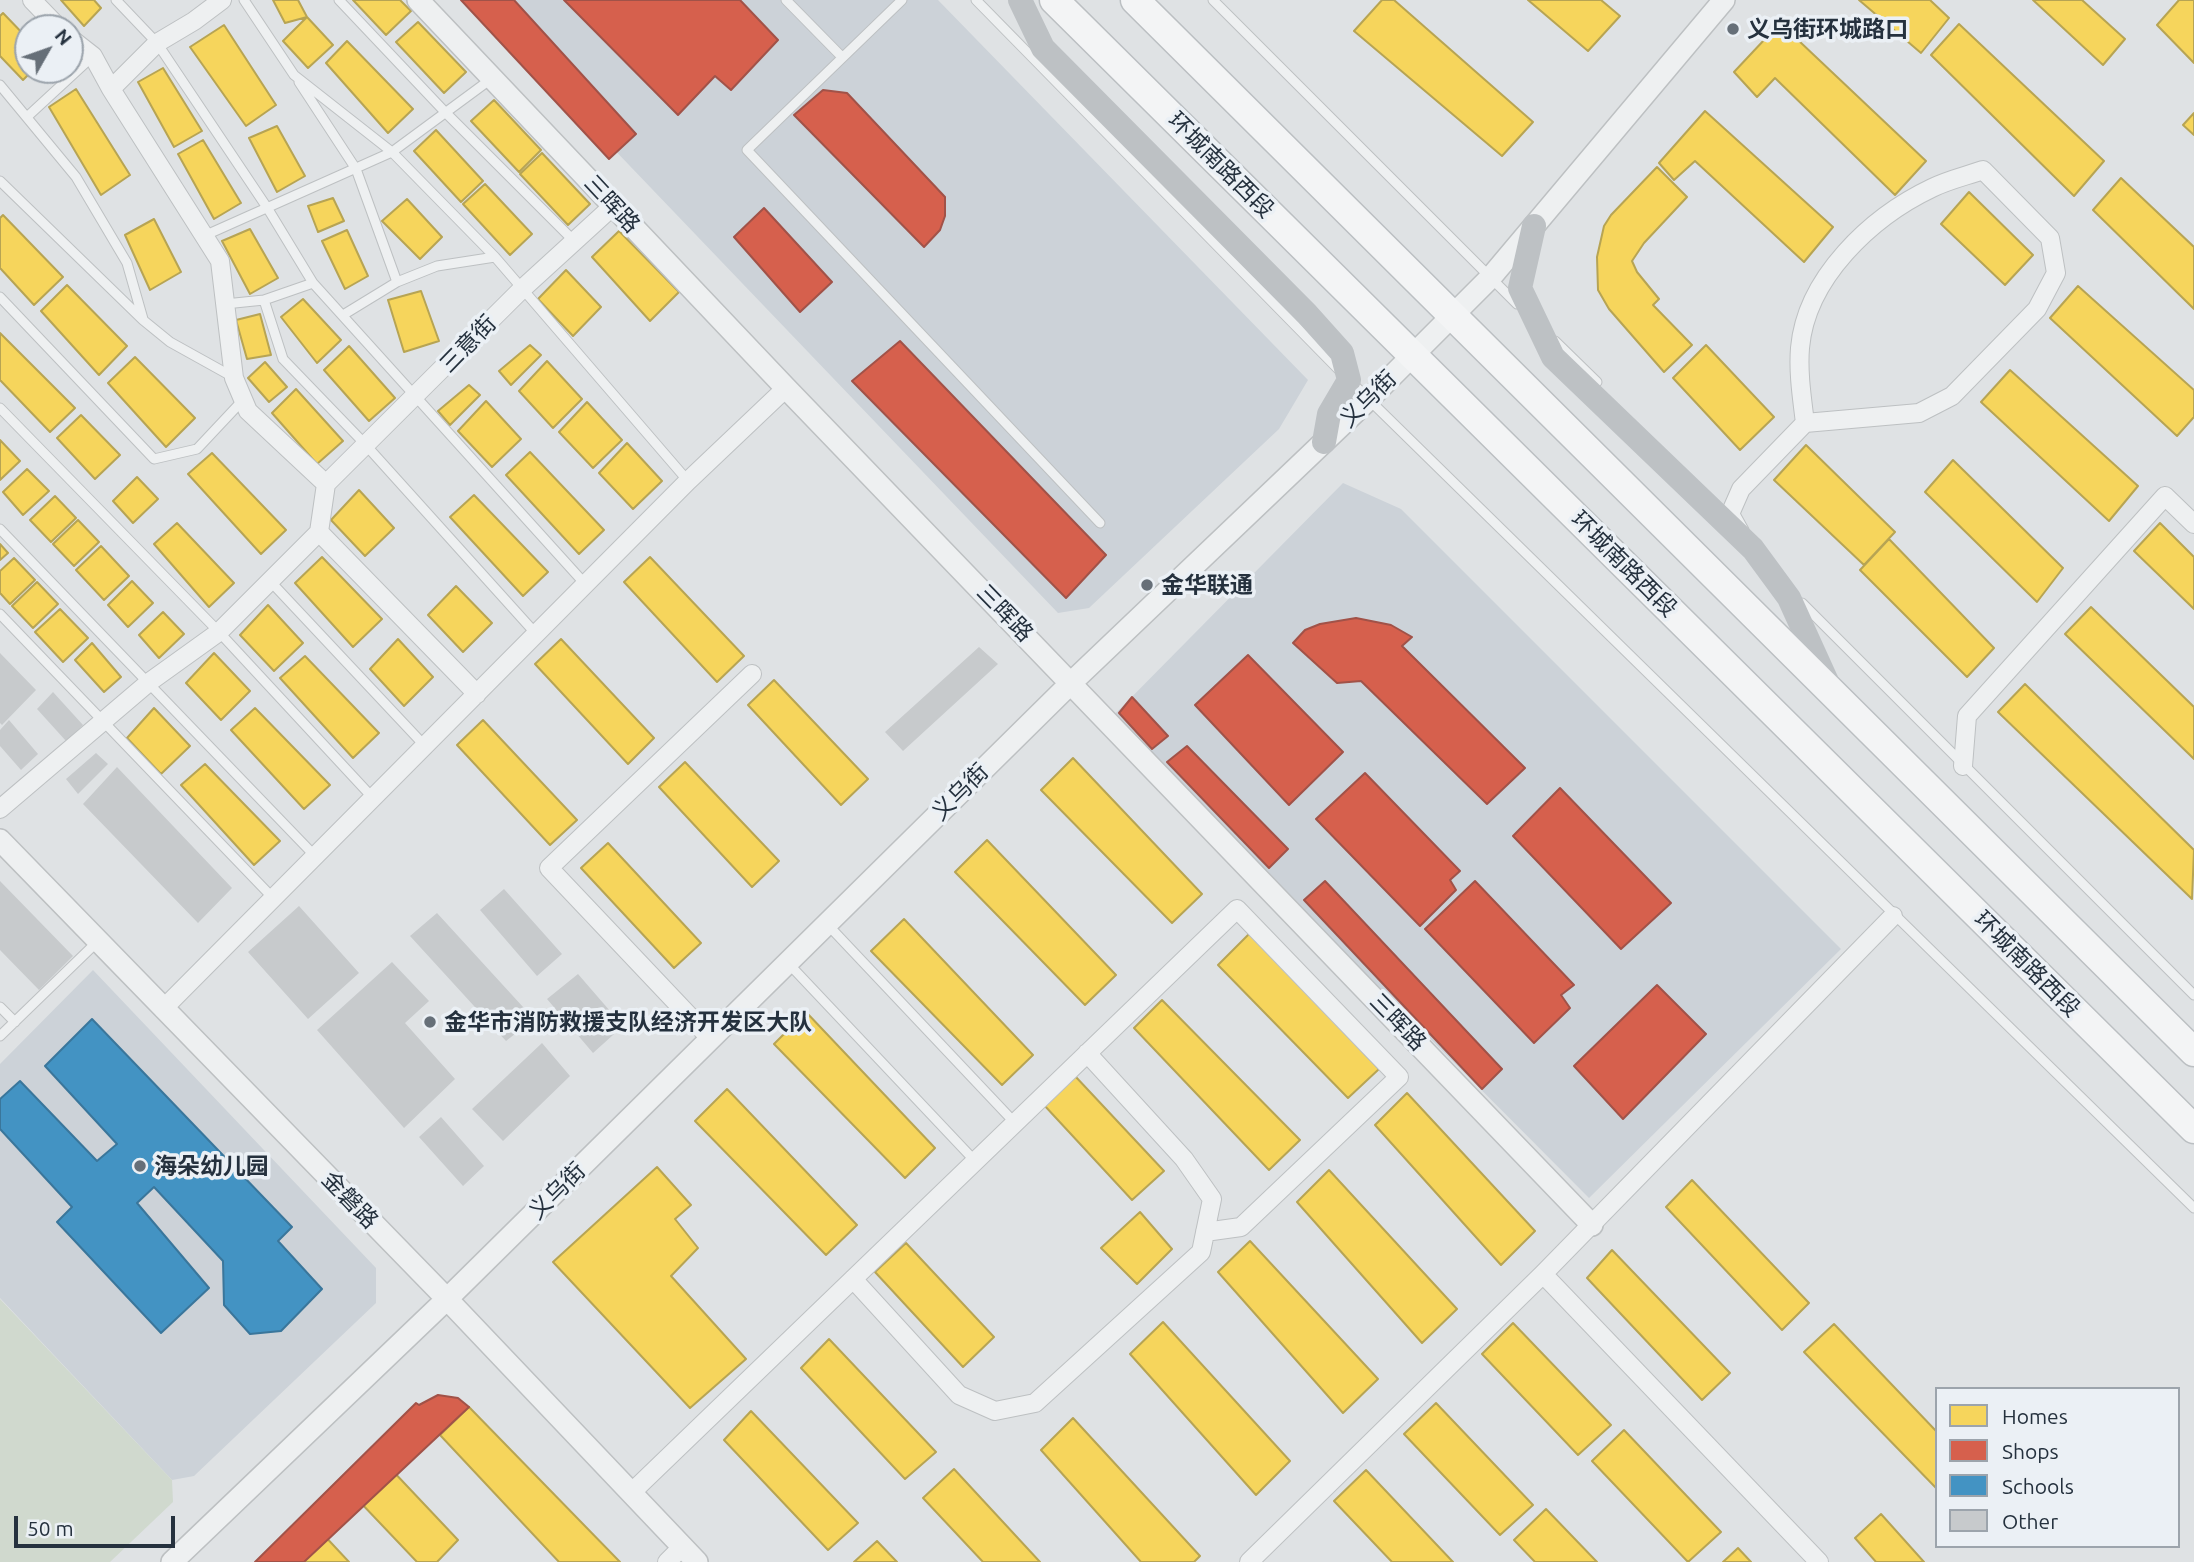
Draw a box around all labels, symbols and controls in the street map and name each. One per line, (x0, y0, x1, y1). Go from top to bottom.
north arrow (14, 14, 84, 84)
place label: 义乌街环城路口 (1747, 15, 1908, 43)
marker: 义乌街环城路口 (1725, 21, 1741, 37)
text: N (51, 24, 77, 49)
street label: 环城南路西段 (1162, 106, 1280, 224)
street label: 三晖路 (578, 169, 646, 239)
street label: 三意街 (434, 310, 502, 378)
street label: 义乌街 (1334, 365, 1402, 433)
street label: 环城南路西段 (1565, 505, 1683, 623)
place label: 金华联通 (1161, 571, 1253, 599)
marker: 金华联通 (1139, 577, 1155, 593)
street label: 三晖路 (971, 579, 1039, 647)
street label: 义乌街 (926, 758, 994, 826)
street label: 环城南路西段 (1968, 905, 2086, 1023)
street label: 三晖路 (1364, 988, 1432, 1056)
place label: 金华市消防救援支队经济开发区大队 (444, 1008, 812, 1036)
marker: 金华市消防救援支队经济开发区大队 (422, 1014, 438, 1030)
place label: 海朵幼儿园 (154, 1152, 269, 1180)
street label: 义乌街 (523, 1157, 591, 1225)
marker: 海朵幼儿园 (132, 1158, 148, 1174)
street label: 金磐路 (316, 1166, 384, 1234)
legend (1935, 1387, 2180, 1548)
text: Homes (2002, 1404, 2068, 1428)
text: Shops (2002, 1439, 2059, 1463)
text: Schools (2002, 1474, 2074, 1498)
scale bar (18, 1502, 178, 1546)
text: Other (2002, 1509, 2058, 1533)
text: 50 m (27, 1516, 74, 1540)

